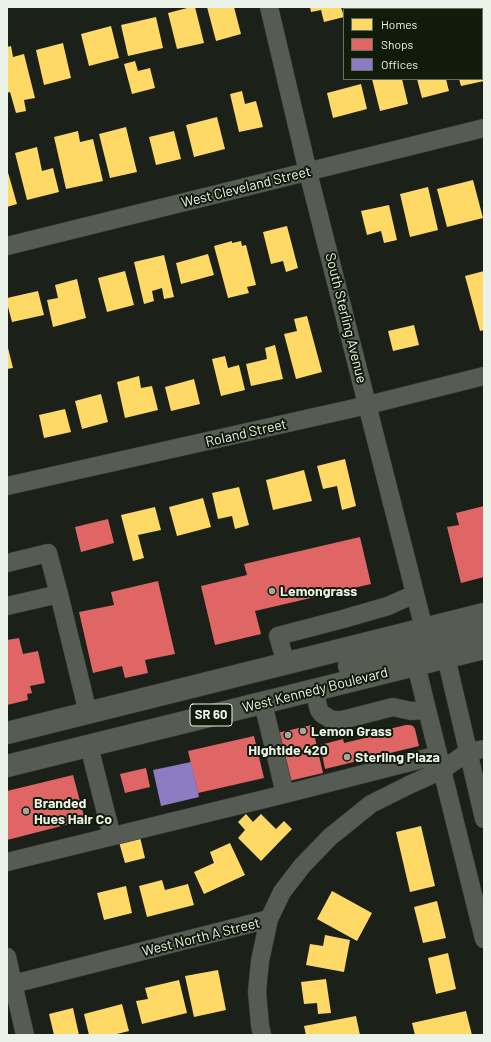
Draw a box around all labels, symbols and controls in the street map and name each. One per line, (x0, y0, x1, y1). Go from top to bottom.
legend (343, 8, 483, 80)
text: Homes (381, 17, 417, 31)
text: Shops (381, 37, 413, 51)
text: Offices (381, 57, 418, 71)
street label: West Cleveland Street (179, 163, 313, 211)
street label: South Sterling Avenue (322, 251, 370, 385)
street label: Roland Street (204, 416, 288, 450)
place label: Lemongrass (280, 583, 357, 599)
marker: Lemongrass (267, 586, 277, 596)
street label: West Kennedy Boulevard (240, 664, 390, 716)
road number: SR 60 (190, 704, 232, 726)
place label: Lemon Grass (311, 723, 392, 739)
marker: Lemon Grass (298, 726, 308, 736)
marker: Hightide 420 (283, 730, 293, 740)
place label: Hightide 420 (248, 742, 328, 758)
place label: Sterling Plaza (355, 749, 440, 765)
marker: Sterling Plaza (342, 752, 352, 762)
place label: Branded Hues Hair Co (34, 795, 112, 828)
marker: Branded Hues Hair Co (21, 806, 31, 816)
street label: West North A Street (140, 914, 262, 960)

